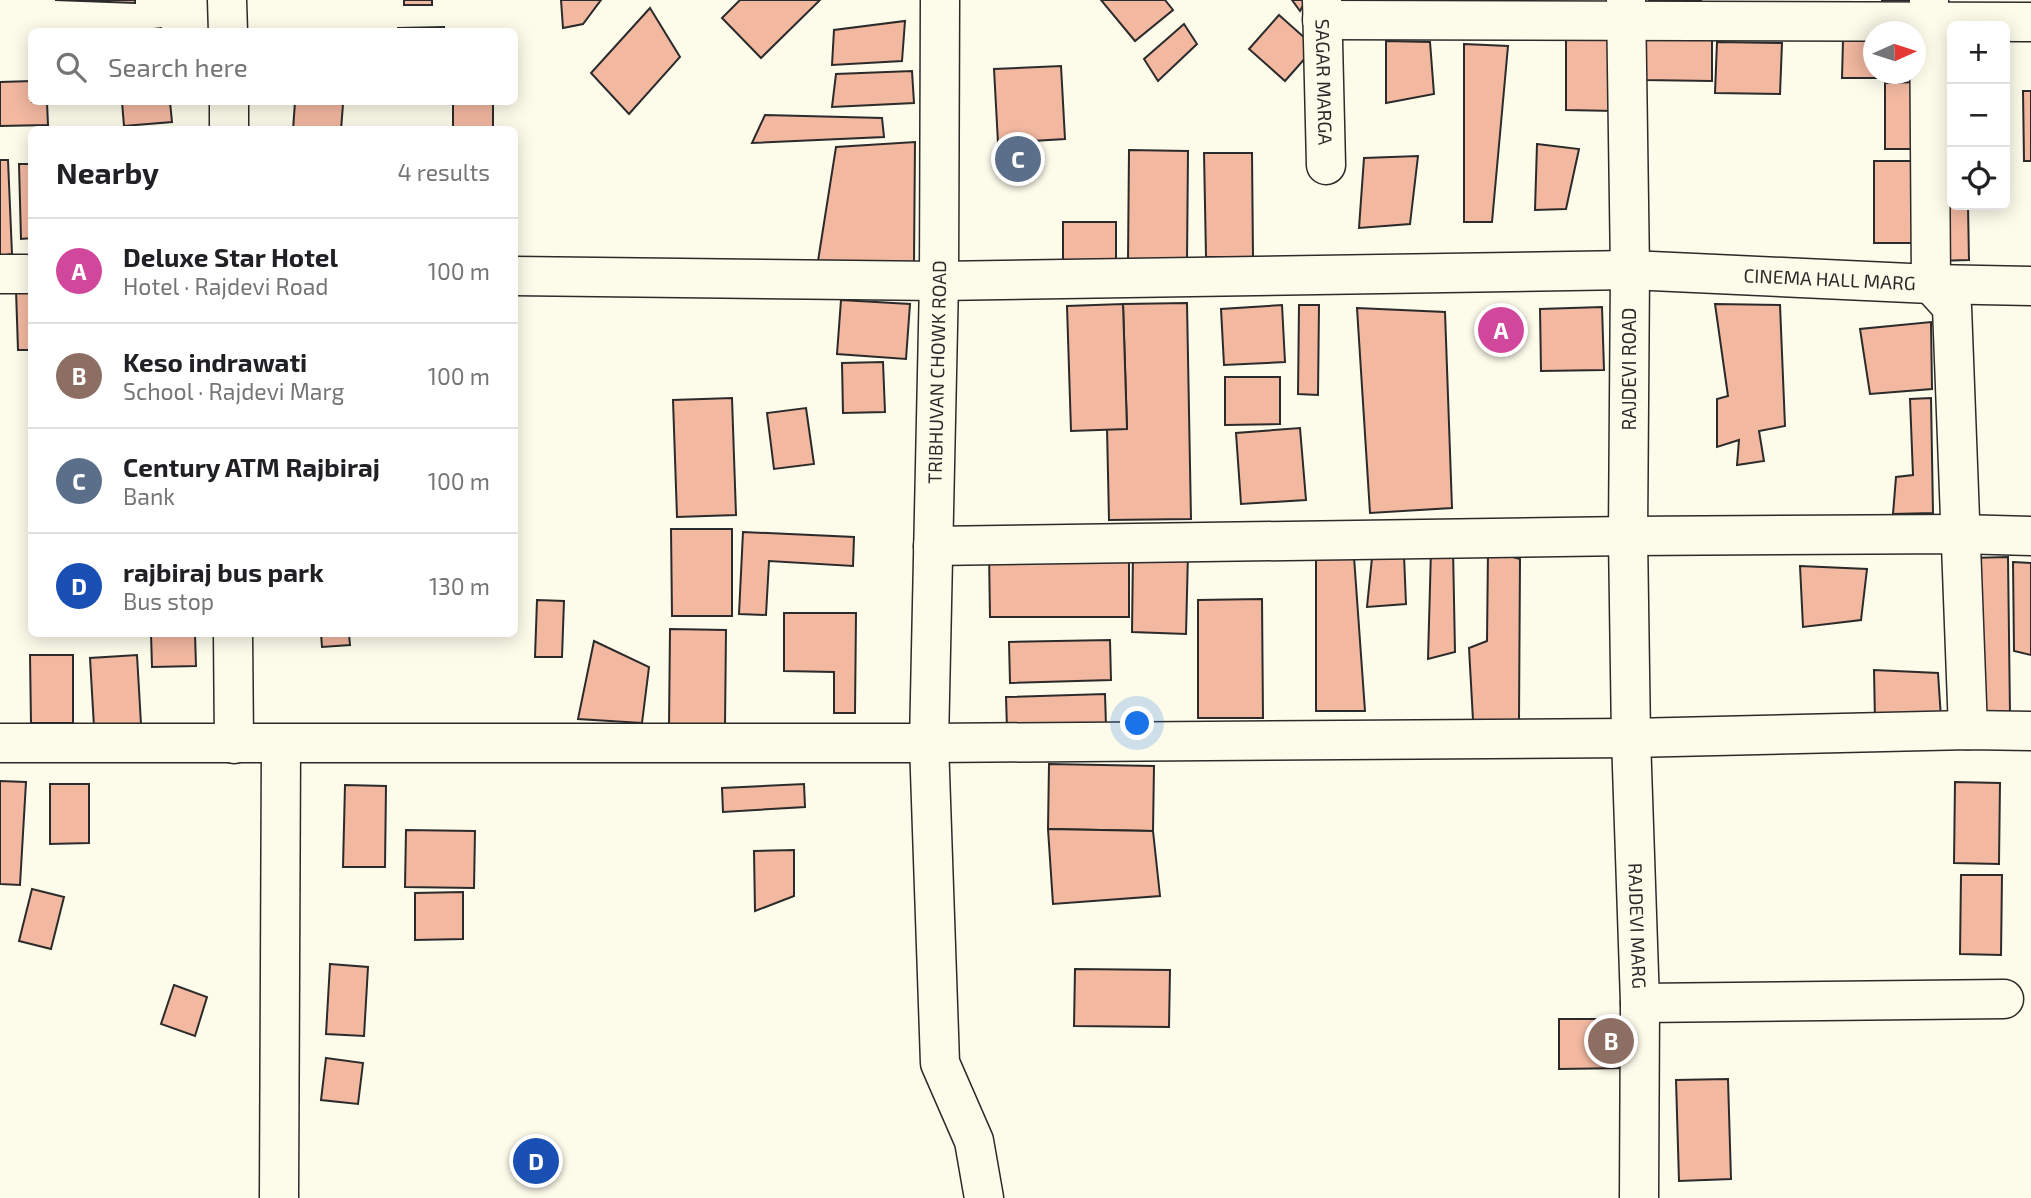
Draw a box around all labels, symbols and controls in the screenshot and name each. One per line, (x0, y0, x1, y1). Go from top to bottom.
street label: SAGAR MARGA (1311, 19, 1338, 145)
north arrow (1863, 21, 1926, 84)
map controls (1947, 21, 2010, 210)
button: + (1947, 21, 2010, 84)
search box (28, 28, 518, 105)
icon: search (52, 48, 90, 86)
text: Search here (108, 51, 248, 82)
button: − (1947, 84, 2010, 147)
pin: C (995, 133, 1041, 185)
button: locate (1947, 147, 2010, 210)
text: Nearby (56, 154, 159, 190)
text: 4 results (398, 158, 490, 186)
text: Deluxe Star Hotel (123, 241, 338, 272)
text: A (71, 257, 87, 285)
text: 100 m (428, 257, 490, 285)
street label: TRIBHUVAN CHOWK ROAD (923, 260, 950, 484)
street label: CINEMA HALL MARG (1743, 263, 1916, 294)
text: Hotel · Rajdevi Road (123, 272, 329, 300)
pin: A (1478, 304, 1524, 356)
street label: RAJDEVI ROAD (1617, 308, 1640, 430)
text: Keso indrawati (123, 346, 307, 377)
text: B (72, 362, 86, 390)
text: 100 m (428, 362, 490, 390)
text: School · Rajdevi Marg (123, 377, 344, 405)
text: Century ATM Rajbiraj (123, 451, 380, 482)
text: C (72, 467, 86, 495)
text: 100 m (428, 467, 490, 495)
text: Bank (123, 482, 175, 510)
text: rajbiraj bus park (123, 556, 324, 587)
text: D (71, 572, 87, 600)
text: 130 m (429, 572, 490, 600)
text: Bus stop (123, 587, 214, 615)
your location (1120, 706, 1154, 740)
street label: RAJDEVI MARG (1624, 862, 1652, 989)
pin: B (1588, 1015, 1634, 1067)
pin: D (513, 1135, 559, 1187)

